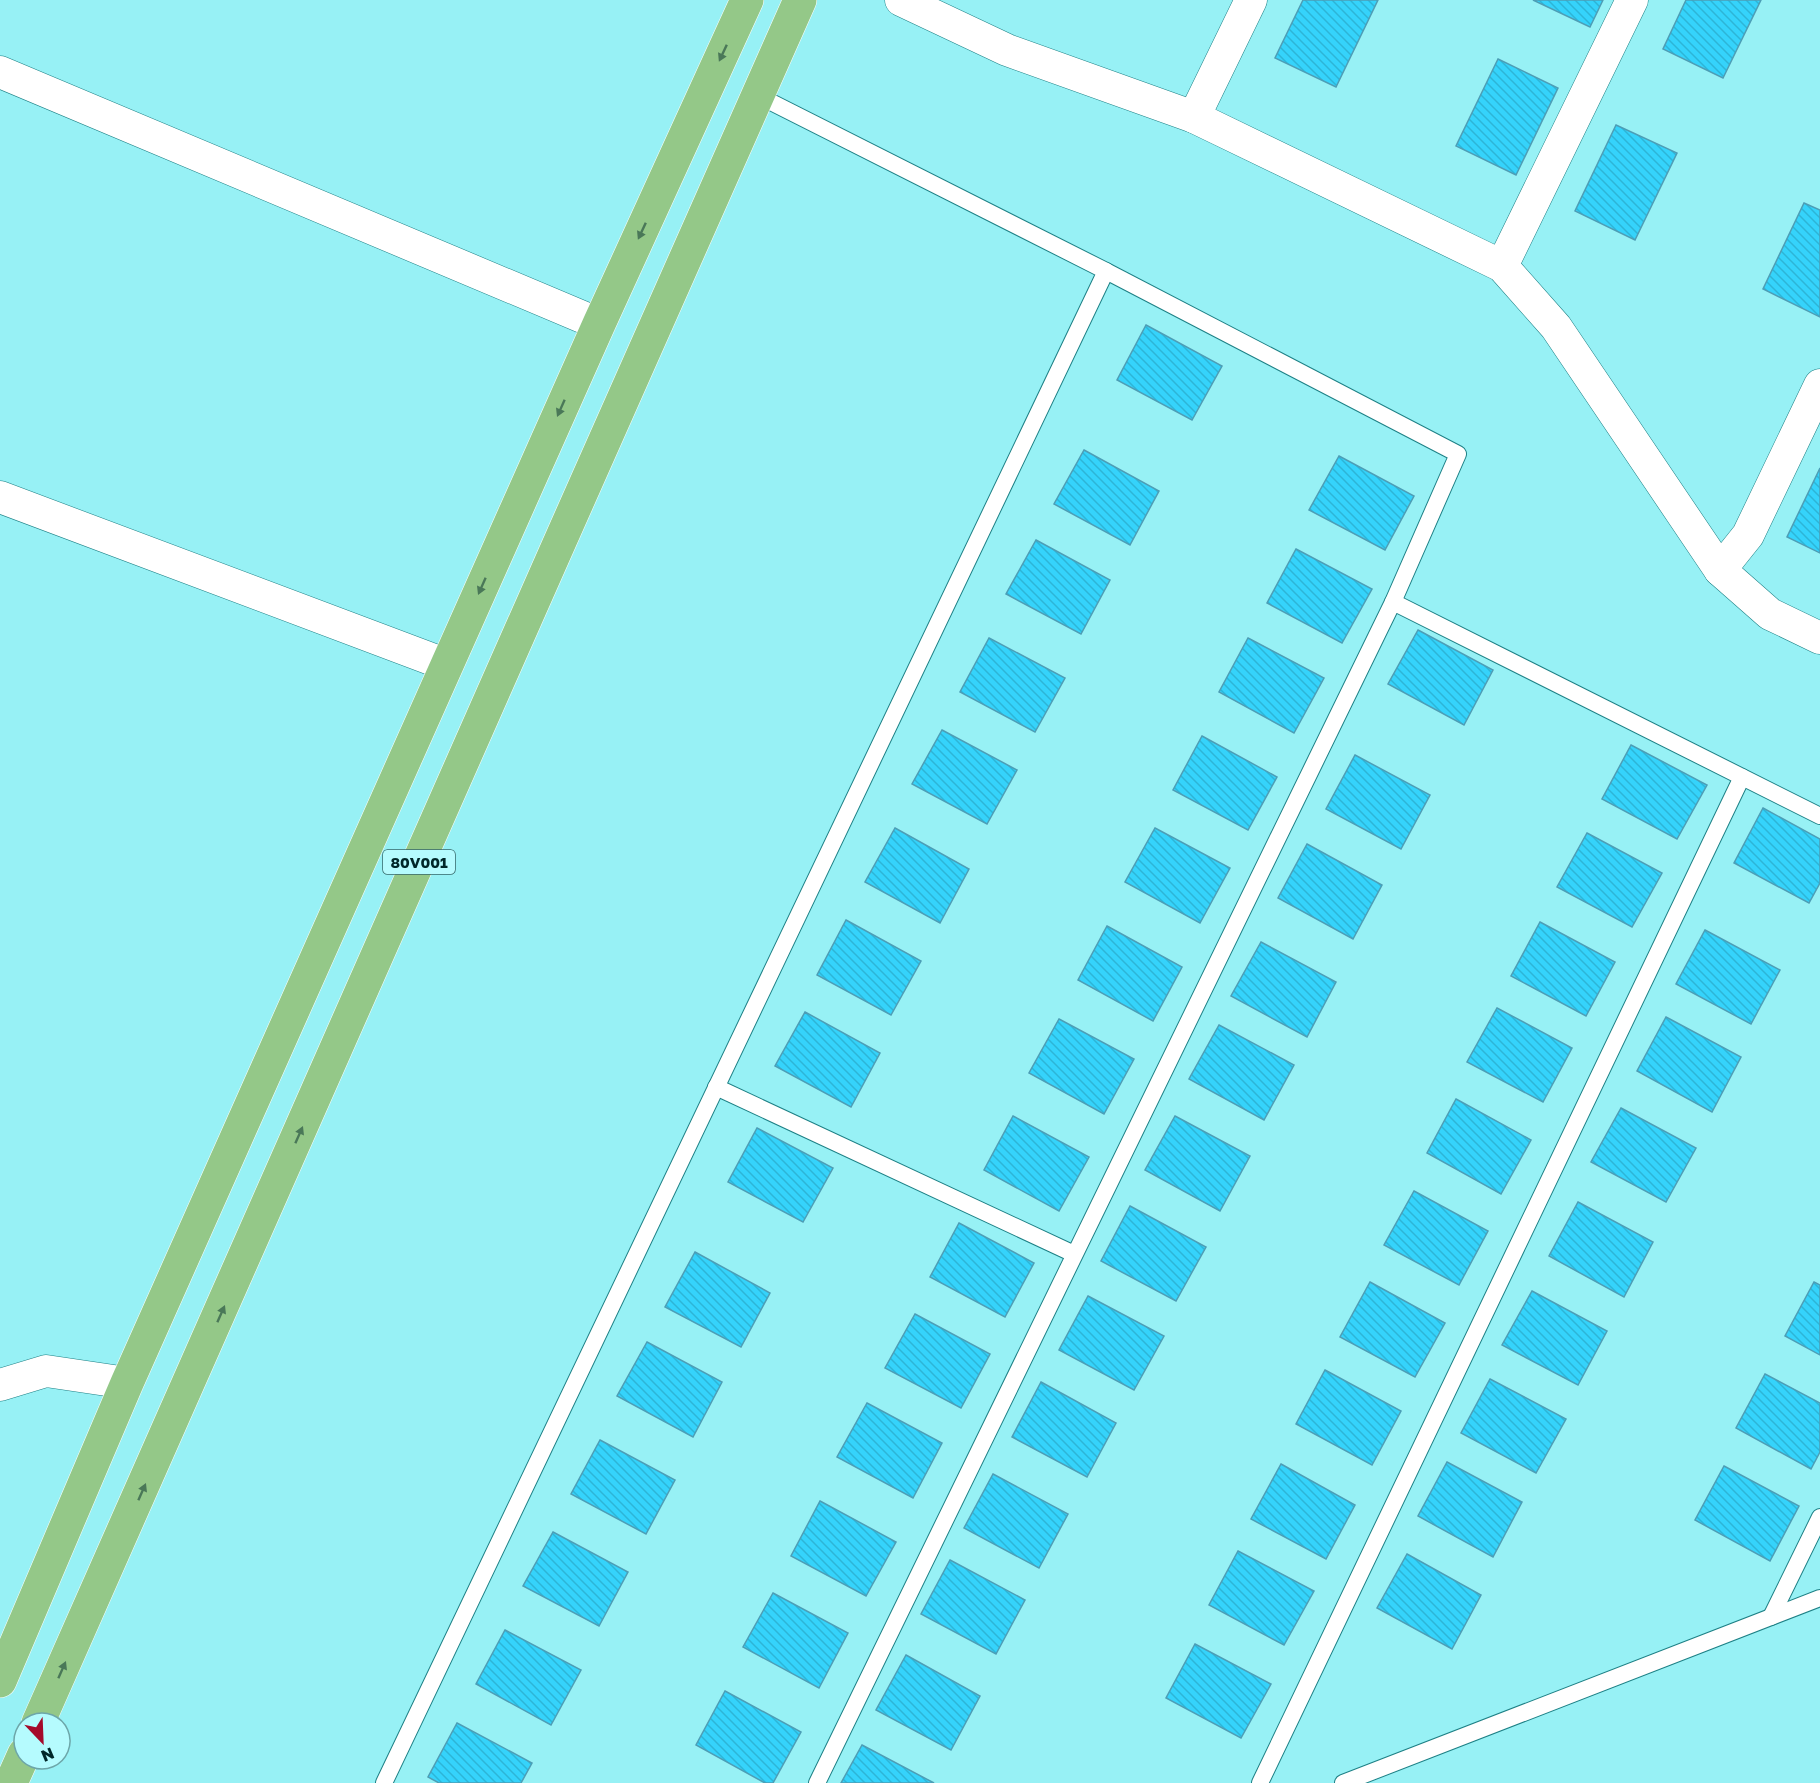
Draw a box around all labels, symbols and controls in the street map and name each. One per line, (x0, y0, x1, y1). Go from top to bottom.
one-way arrow (718, 45, 727, 62)
one-way arrow (637, 222, 646, 239)
one-way arrow (557, 400, 566, 417)
one-way arrow (477, 578, 487, 596)
road number: 80V001 (383, 850, 455, 874)
one-way arrow (295, 1126, 305, 1144)
one-way arrow (216, 1304, 226, 1322)
one-way arrow (137, 1482, 147, 1500)
one-way arrow (57, 1660, 67, 1678)
north arrow (12, 1711, 72, 1771)
text: N (38, 1743, 57, 1766)

